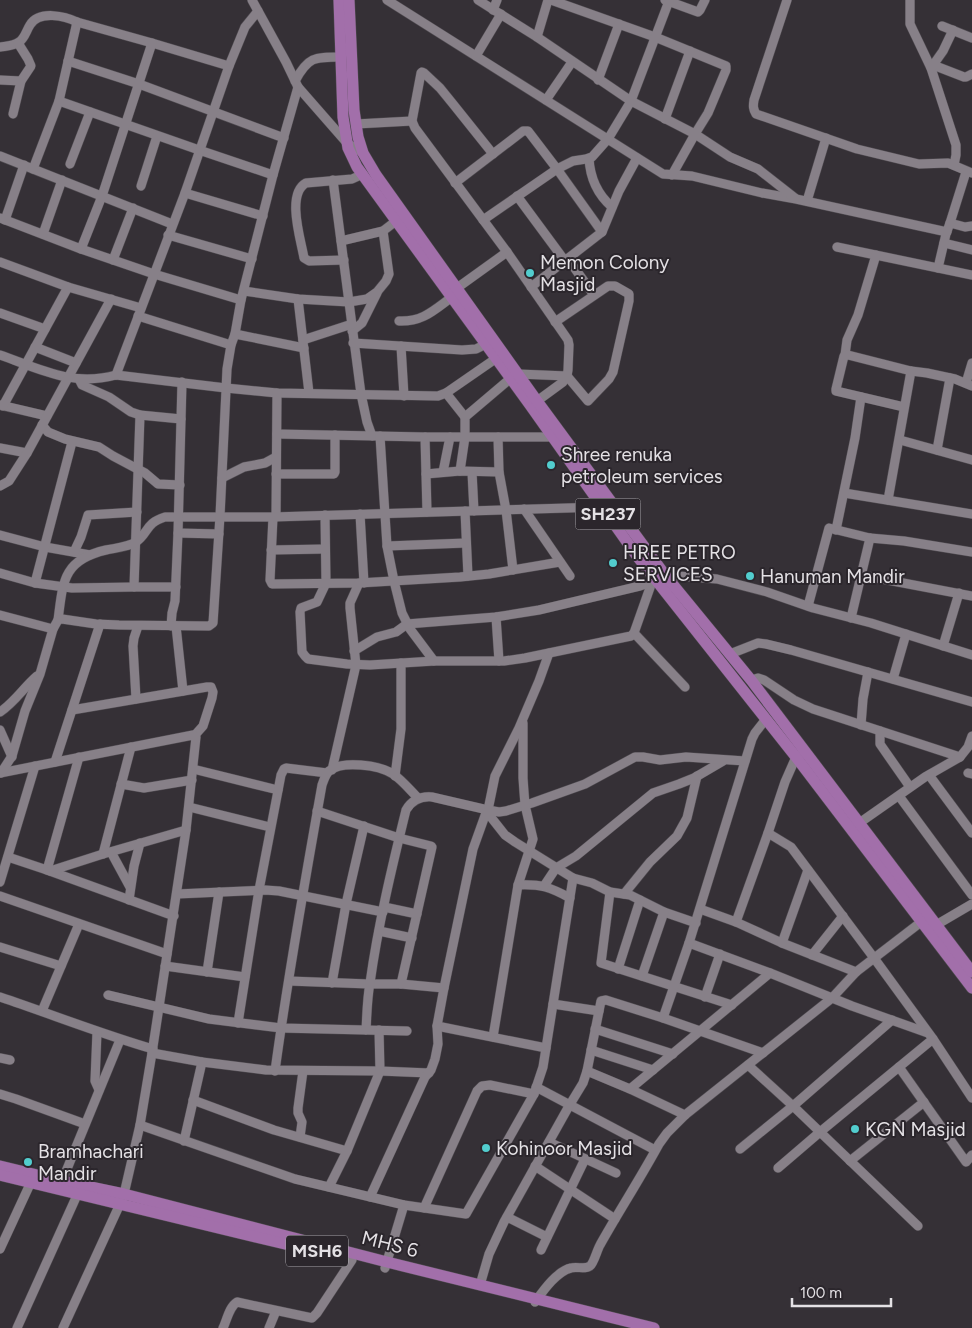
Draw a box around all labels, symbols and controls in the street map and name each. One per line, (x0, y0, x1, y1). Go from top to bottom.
place label: Memon Colony Masjid (540, 251, 669, 296)
marker: Memon Colony Masjid (524, 267, 536, 279)
place label: Shree renuka petroleum services (561, 443, 723, 488)
marker: Shree renuka petroleum services (545, 459, 557, 471)
road number: SH237 (576, 498, 640, 530)
place label: HREE PETRO SERVICES (623, 541, 736, 586)
marker: HREE PETRO SERVICES (607, 557, 619, 569)
place label: Hanuman Mandir (760, 565, 905, 588)
marker: Hanuman Mandir (744, 570, 756, 582)
place label: KGN Masjid (865, 1118, 966, 1141)
marker: KGN Masjid (849, 1123, 861, 1135)
place label: Kohinoor Masjid (496, 1137, 633, 1160)
place label: Bramhachari Mandir (38, 1140, 144, 1185)
marker: Kohinoor Masjid (480, 1142, 492, 1154)
marker: Bramhachari Mandir (22, 1156, 34, 1168)
street label: MHS 6 (359, 1226, 421, 1262)
road number: MSH6 (286, 1236, 348, 1266)
scale bar (792, 1276, 891, 1308)
text: 100 m (800, 1284, 842, 1302)

